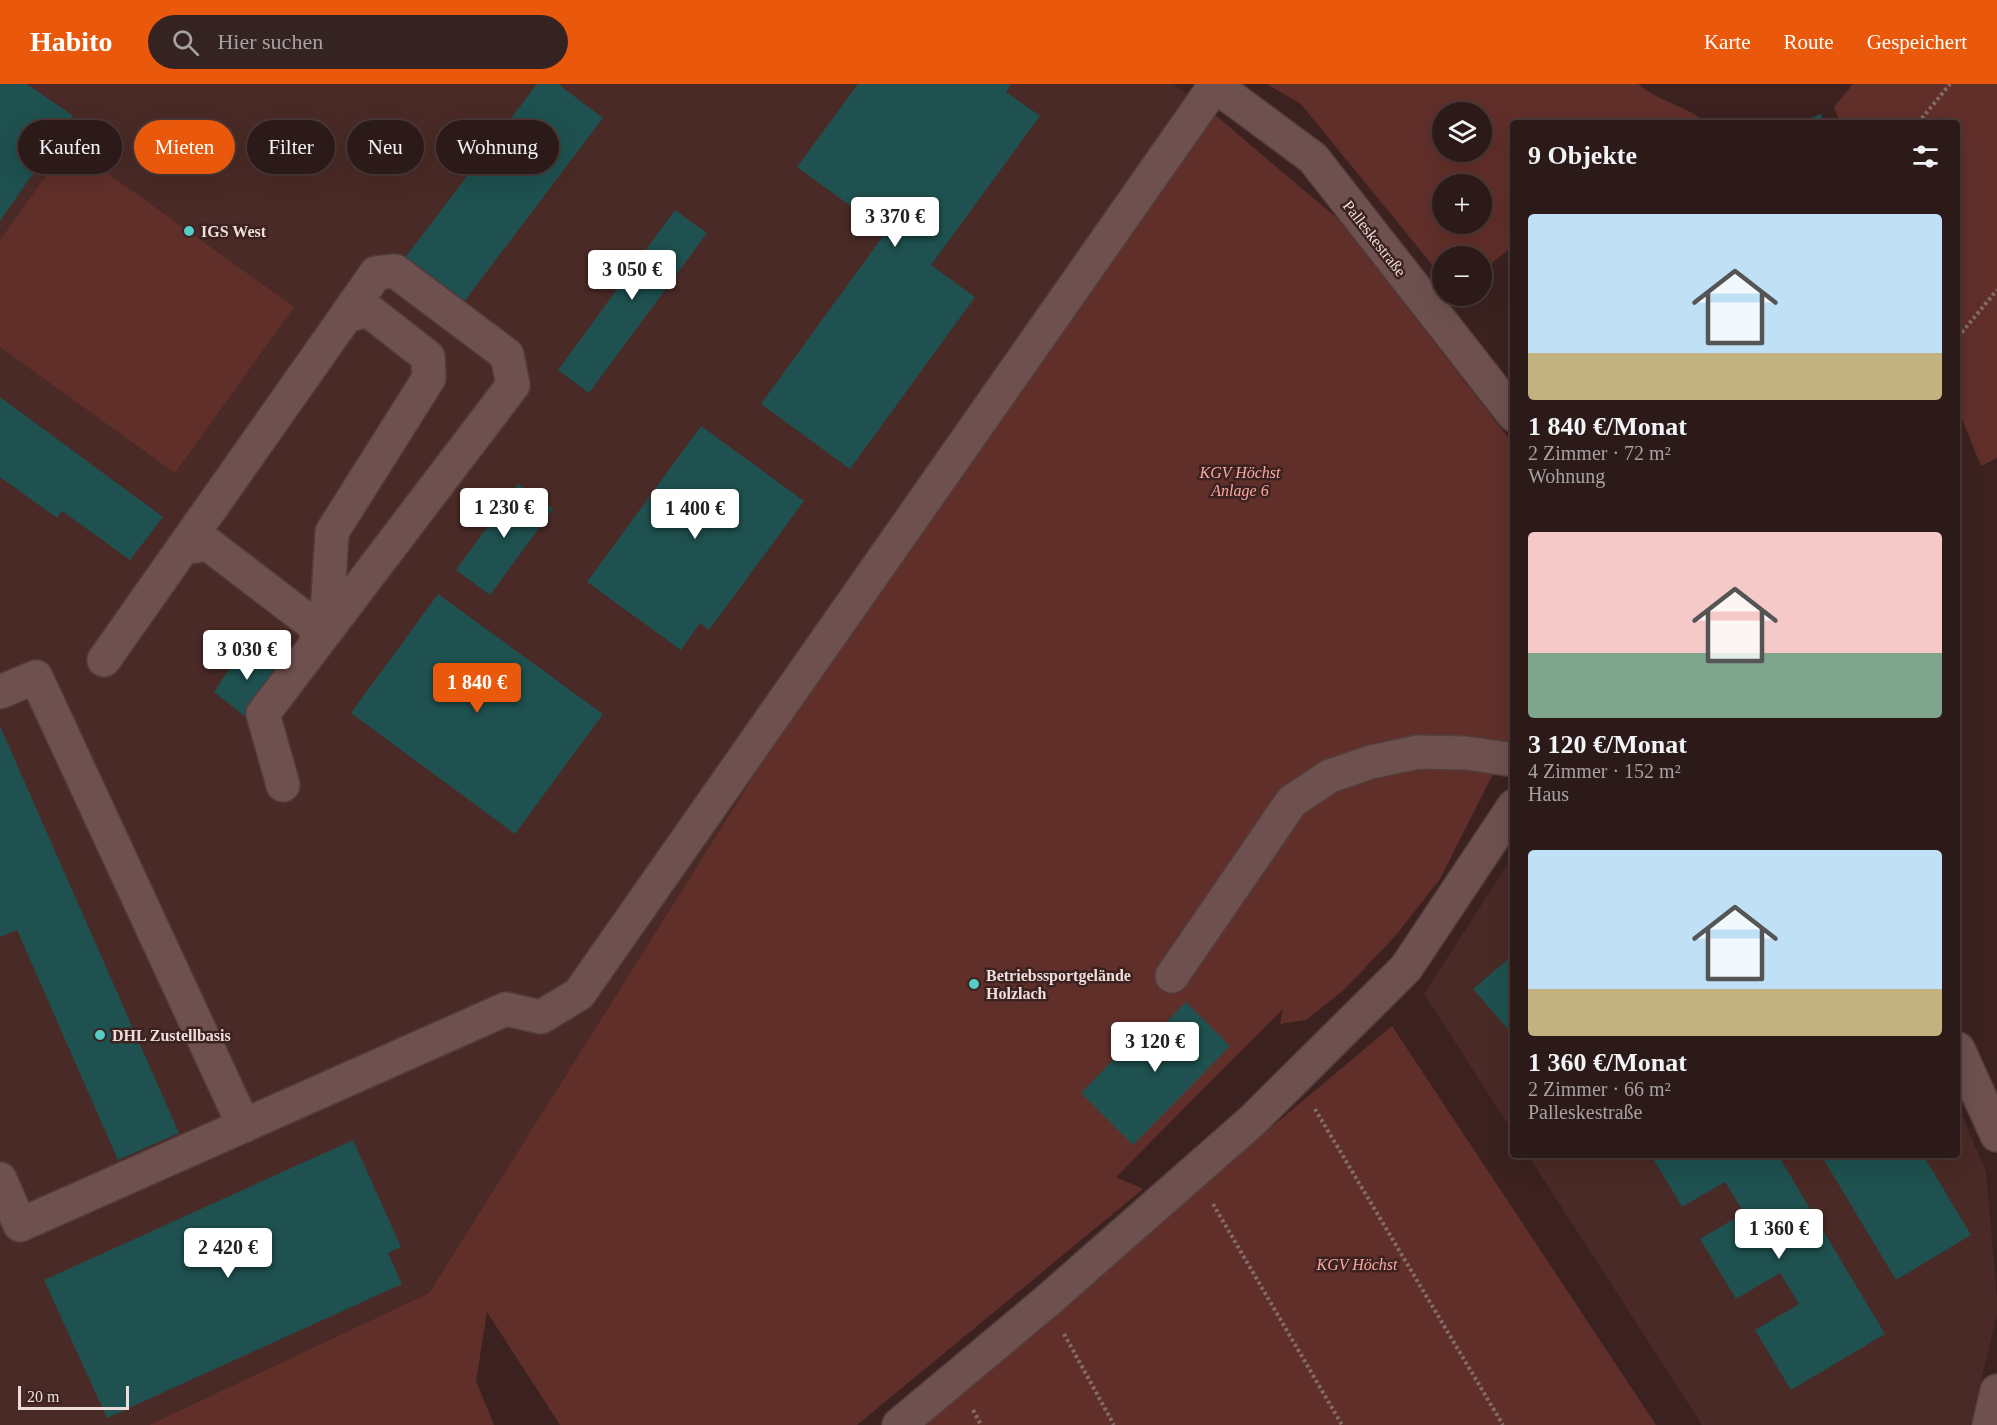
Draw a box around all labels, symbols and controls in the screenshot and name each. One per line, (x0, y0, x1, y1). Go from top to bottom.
search box (148, 15, 568, 69)
text: Habito (30, 26, 112, 57)
icon: search (169, 26, 202, 59)
text: Hier suchen (217, 29, 323, 54)
text: Karte (1704, 30, 1751, 54)
text: Route (1784, 30, 1834, 54)
text: Gespeichert (1867, 30, 1967, 54)
map controls (1432, 102, 1492, 306)
button: layers (1432, 102, 1492, 162)
chip: Kaufen (18, 120, 122, 174)
chip: Mieten (134, 120, 235, 174)
chip: Filter (247, 120, 335, 174)
chip: Neu (347, 120, 424, 174)
chip: Wohnung (436, 120, 559, 174)
icon: filters (1909, 140, 1942, 173)
text: 9 Objekte (1528, 141, 1637, 170)
button: + (1432, 174, 1492, 234)
pin: 3 370 € (840, 197, 950, 248)
street label: Palleskestraße (1340, 197, 1409, 280)
text: 3 370 € (865, 205, 925, 227)
place label: IGS West (201, 223, 267, 240)
marker: IGS West (182, 224, 196, 238)
button: − (1432, 246, 1492, 306)
pin: 3 050 € (577, 250, 687, 301)
icon: home (1681, 253, 1789, 361)
text: 3 050 € (602, 258, 662, 280)
text: 1 840 €/Monat (1528, 412, 1687, 441)
text: 2 Zimmer · 72 m² (1528, 442, 1671, 464)
park label: KGV Höchst Anlage 6 (1198, 464, 1281, 500)
text: Wohnung (1528, 465, 1605, 487)
pin: 1 230 € (449, 488, 559, 539)
pin: 1 400 € (640, 489, 750, 540)
text: 1 230 € (474, 496, 534, 518)
text: 1 400 € (665, 497, 725, 519)
icon: home (1681, 571, 1789, 679)
pin: 3 030 € (192, 630, 302, 681)
text: 3 030 € (217, 638, 277, 660)
pin: 1 840 € (422, 663, 532, 714)
text: 1 840 € (447, 671, 507, 693)
text: 3 120 €/Monat (1528, 730, 1687, 759)
text: 4 Zimmer · 152 m² (1528, 760, 1681, 782)
text: Haus (1528, 783, 1569, 805)
icon: home (1681, 889, 1789, 997)
place label: Betriebssportgelände Holzlach (986, 967, 1131, 1002)
marker: Betriebssportgelände Holzlach (967, 977, 981, 991)
pin: 3 120 € (1100, 1022, 1210, 1073)
place label: DHL Zustellbasis (112, 1027, 231, 1044)
marker: DHL Zustellbasis (93, 1028, 107, 1042)
text: 3 120 € (1125, 1030, 1185, 1052)
text: 1 360 €/Monat (1528, 1048, 1687, 1077)
text: 2 Zimmer · 66 m² (1528, 1078, 1671, 1100)
text: Palleskestraße (1528, 1101, 1642, 1123)
pin: 1 360 € (1724, 1209, 1834, 1260)
text: 1 360 € (1749, 1217, 1809, 1239)
pin: 2 420 € (173, 1228, 283, 1279)
text: 2 420 € (198, 1236, 258, 1258)
park label: KGV Höchst (1315, 1256, 1398, 1273)
scale bar (18, 1383, 129, 1410)
text: 20 m (27, 1388, 59, 1405)

